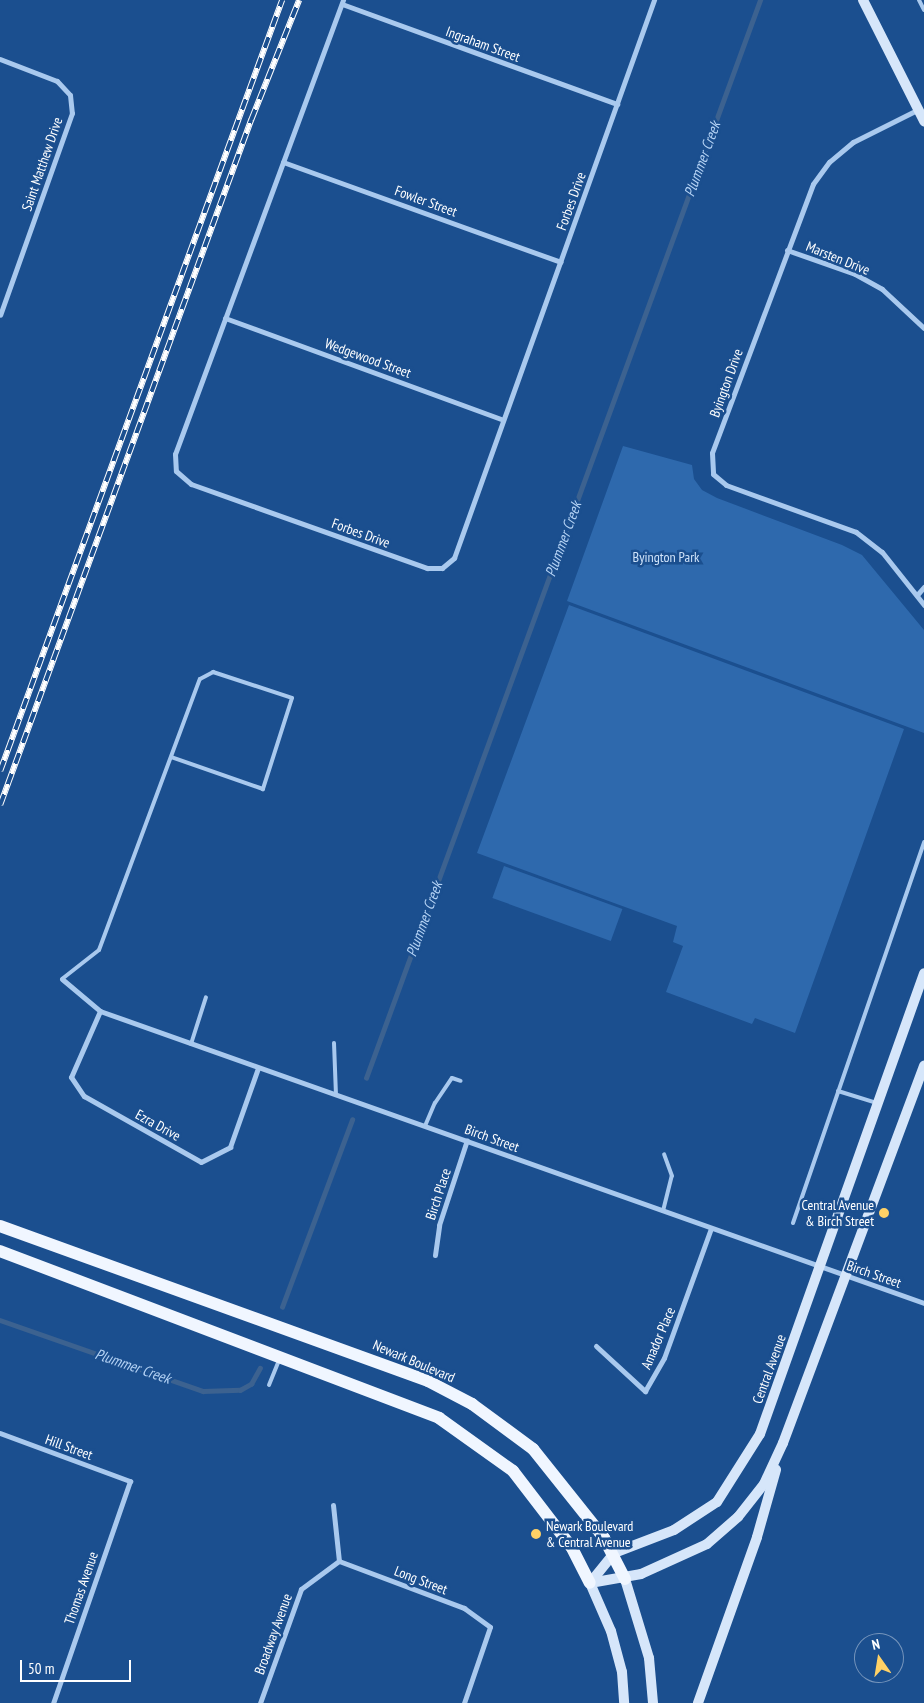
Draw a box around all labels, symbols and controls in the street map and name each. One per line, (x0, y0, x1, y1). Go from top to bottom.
street label: Ingraham Street (444, 23, 522, 65)
street label: Saint Matthew Drive (18, 115, 66, 213)
water label: Plummer Creek (680, 119, 724, 199)
street label: Forbes Drive (553, 170, 589, 232)
street label: Fowler Street (393, 182, 459, 220)
street label: Marsten Drive (804, 238, 872, 278)
street label: Wedgewood Street (323, 335, 413, 381)
street label: Byington Drive (706, 347, 746, 419)
water label: Plummer Creek (541, 499, 585, 579)
street label: Forbes Drive (330, 515, 392, 551)
park label: Byington Park (633, 549, 699, 565)
water label: Plummer Creek (402, 879, 446, 959)
street label: Ezra Drive (133, 1106, 183, 1144)
street label: Birch Street (463, 1120, 521, 1156)
street label: Birch Place (422, 1166, 454, 1222)
place label: Central Avenue & Birch Street (801, 1197, 874, 1230)
marker: Central Avenue & Birch Street (878, 1207, 890, 1219)
street label: Birch Street (845, 1257, 903, 1291)
street label: Amador Place (637, 1304, 679, 1372)
street label: Central Avenue (749, 1332, 789, 1406)
street label: Newark Boulevard (370, 1336, 458, 1386)
water label: Plummer Creek (93, 1345, 173, 1387)
street label: Hill Street (43, 1431, 95, 1463)
place label: Newark Boulevard & Central Avenue (546, 1518, 634, 1550)
marker: Newark Boulevard & Central Avenue (530, 1528, 542, 1540)
street label: Thomas Avenue (61, 1549, 101, 1627)
street label: Long Street (392, 1562, 450, 1598)
street label: Broadway Avenue (250, 1591, 296, 1677)
north arrow (854, 1633, 904, 1683)
text: N (870, 1635, 882, 1654)
scale bar (22, 1650, 134, 1682)
text: 50 m (28, 1659, 54, 1678)

